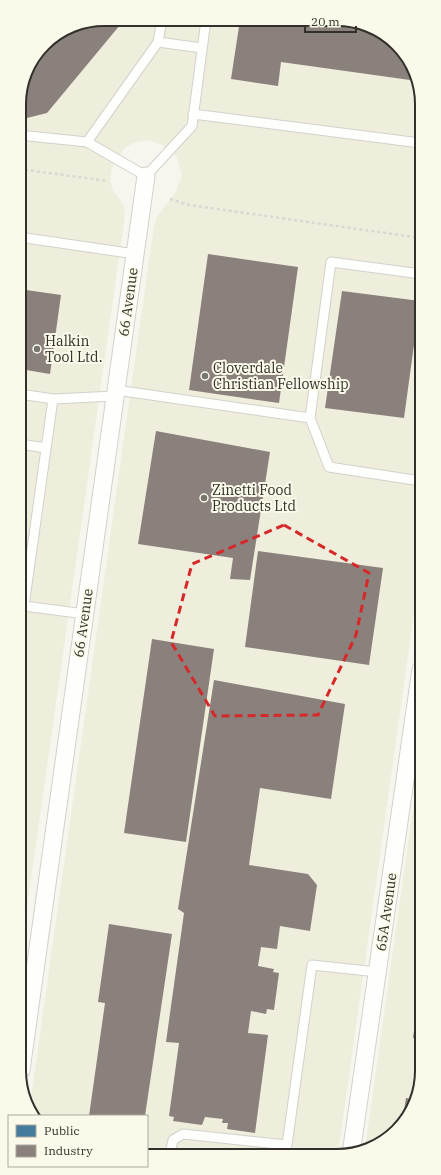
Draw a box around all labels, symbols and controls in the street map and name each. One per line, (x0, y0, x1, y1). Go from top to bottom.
scale bar (305, 8, 356, 34)
text: 20 m (311, 14, 340, 29)
street label: 66 Avenue (114, 266, 142, 338)
place label: Halkin Tool Ltd. (45, 332, 102, 366)
marker: Halkin Tool Ltd. (32, 344, 42, 354)
place label: Cloverdale Christian Fellowship (213, 359, 349, 393)
marker: Cloverdale Christian Fellowship (200, 371, 210, 381)
place label: Zinetti Food Products Ltd (212, 481, 296, 515)
marker: Zinetti Food Products Ltd (199, 493, 209, 503)
street label: 66 Avenue (69, 587, 97, 659)
street label: 65A Avenue (372, 872, 400, 952)
legend (8, 1115, 148, 1167)
text: Public (44, 1123, 80, 1138)
text: Industry (44, 1143, 93, 1158)

